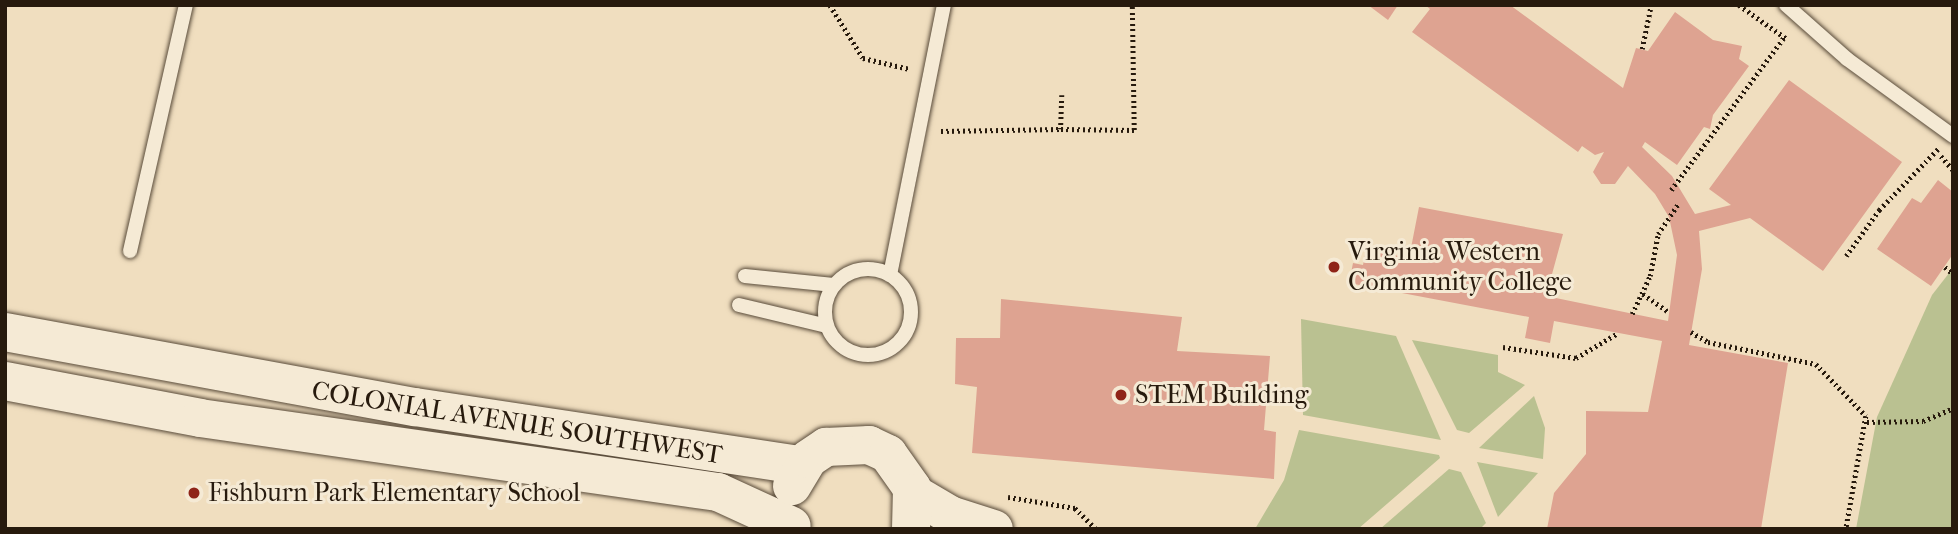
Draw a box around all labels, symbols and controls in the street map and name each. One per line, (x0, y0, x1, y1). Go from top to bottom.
place label: Virginia Western Community College (1348, 236, 1572, 298)
marker: Virginia Western Community College (1326, 259, 1342, 275)
street label: COLONIAL AVENUE SOUTHWEST (310, 375, 724, 471)
place label: STEM Building (1135, 379, 1308, 411)
marker: STEM Building (1113, 387, 1129, 403)
place label: Fishburn Park Elementary School (208, 477, 580, 509)
marker: Fishburn Park Elementary School (186, 485, 202, 501)

